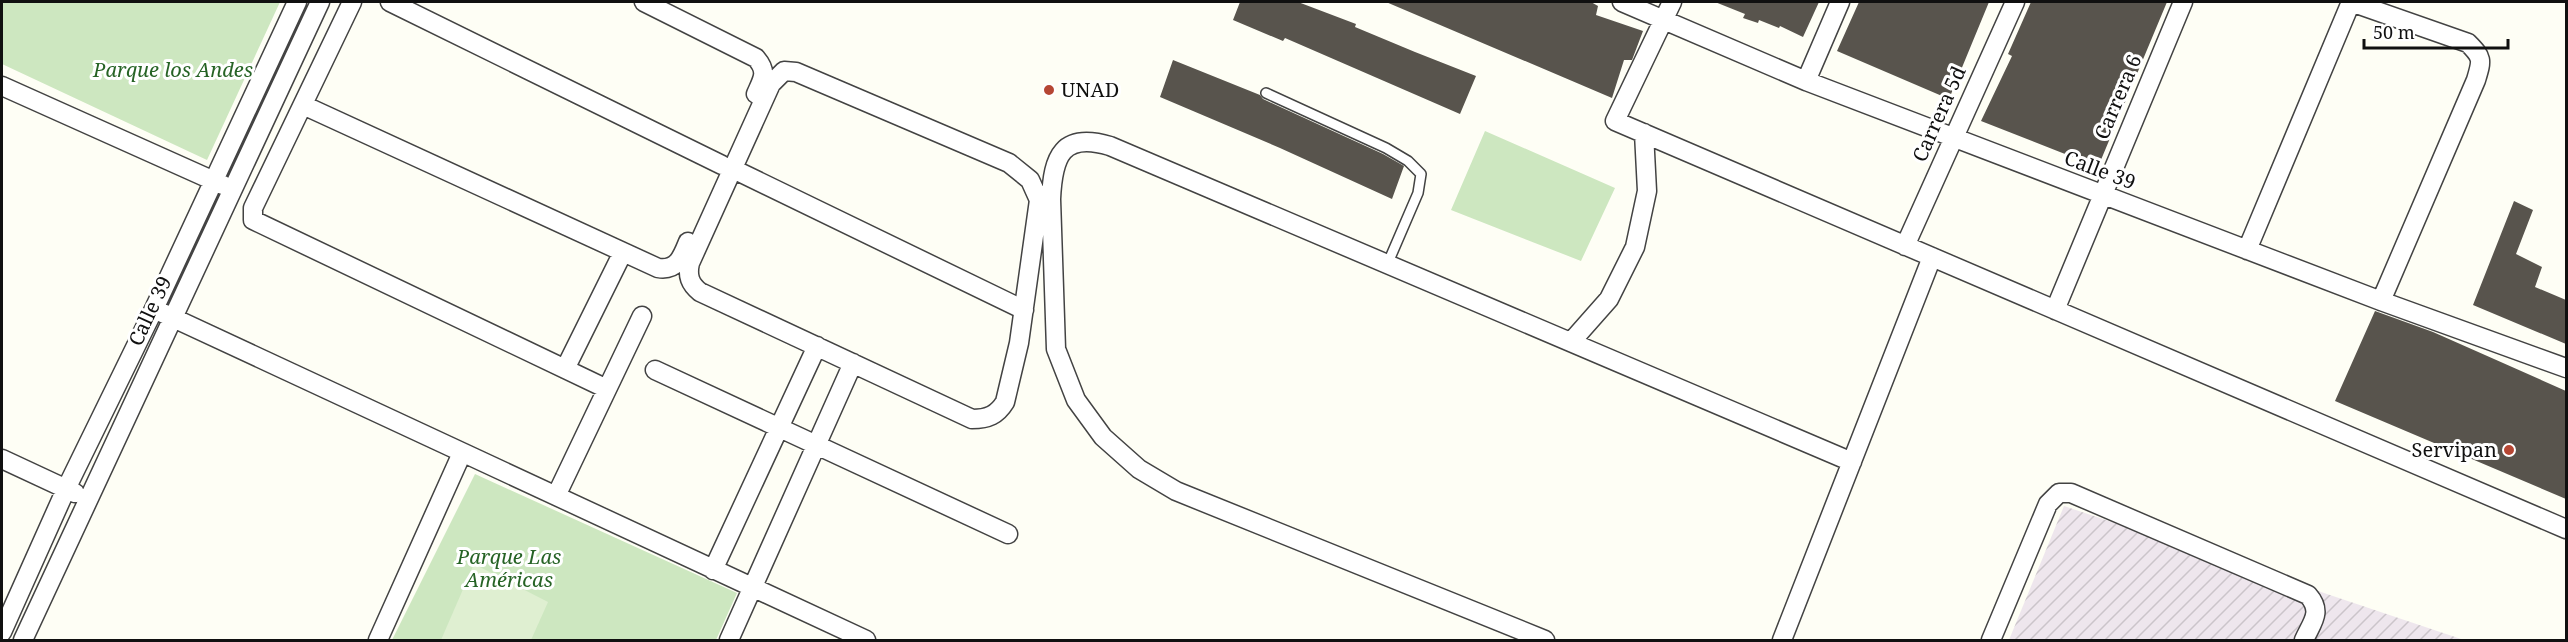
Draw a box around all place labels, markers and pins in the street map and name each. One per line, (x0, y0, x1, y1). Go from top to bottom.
place label: UNAD (1061, 76, 1119, 103)
marker: UNAD (1042, 83, 1056, 97)
place label: Servipan (2412, 436, 2497, 463)
marker: Servipan (2502, 443, 2516, 457)

